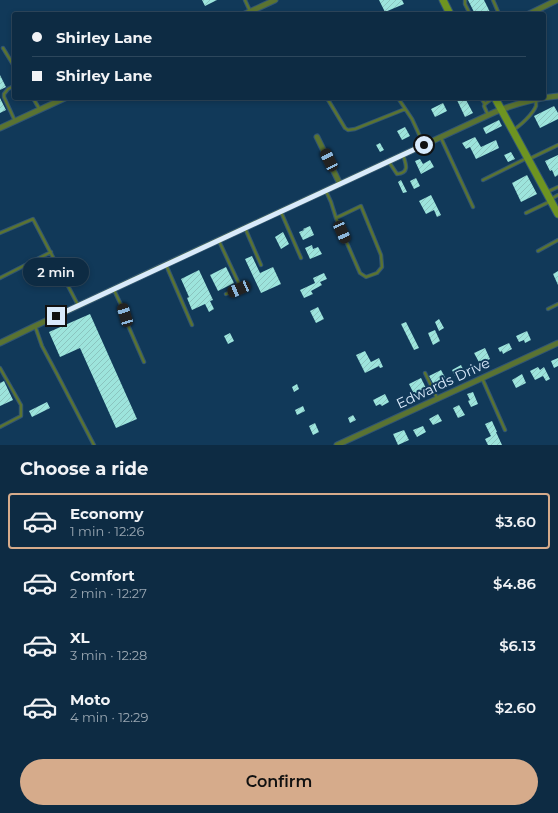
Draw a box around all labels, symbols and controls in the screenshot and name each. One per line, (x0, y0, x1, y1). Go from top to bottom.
text: Shirley Lane (56, 28, 152, 47)
text: Shirley Lane (56, 66, 152, 85)
route start (415, 136, 433, 154)
car (318, 147, 340, 173)
car (332, 219, 352, 245)
callout: 2 min (23, 258, 89, 286)
text: 2 min (37, 264, 75, 280)
car (226, 279, 252, 299)
car (116, 302, 134, 328)
route end (47, 307, 65, 325)
street label: Edwards Drive (393, 353, 493, 413)
text: Choose a ride (20, 458, 148, 480)
icon: car (22, 503, 58, 539)
text: Economy (70, 504, 143, 523)
text: $3.60 (495, 512, 536, 531)
text: 1 min · 12:26 (70, 523, 144, 539)
icon: car (22, 565, 58, 601)
text: Comfort (70, 566, 135, 585)
text: $4.86 (493, 574, 536, 593)
text: 2 min · 12:27 (70, 585, 147, 601)
icon: car (22, 627, 58, 663)
text: XL (70, 628, 89, 647)
text: $6.13 (499, 636, 536, 655)
text: 3 min · 12:28 (70, 647, 147, 663)
icon: car (22, 689, 58, 725)
text: Moto (70, 690, 110, 709)
text: $2.60 (495, 698, 536, 717)
text: 4 min · 12:29 (70, 709, 148, 725)
button: Confirm (20, 759, 538, 805)

